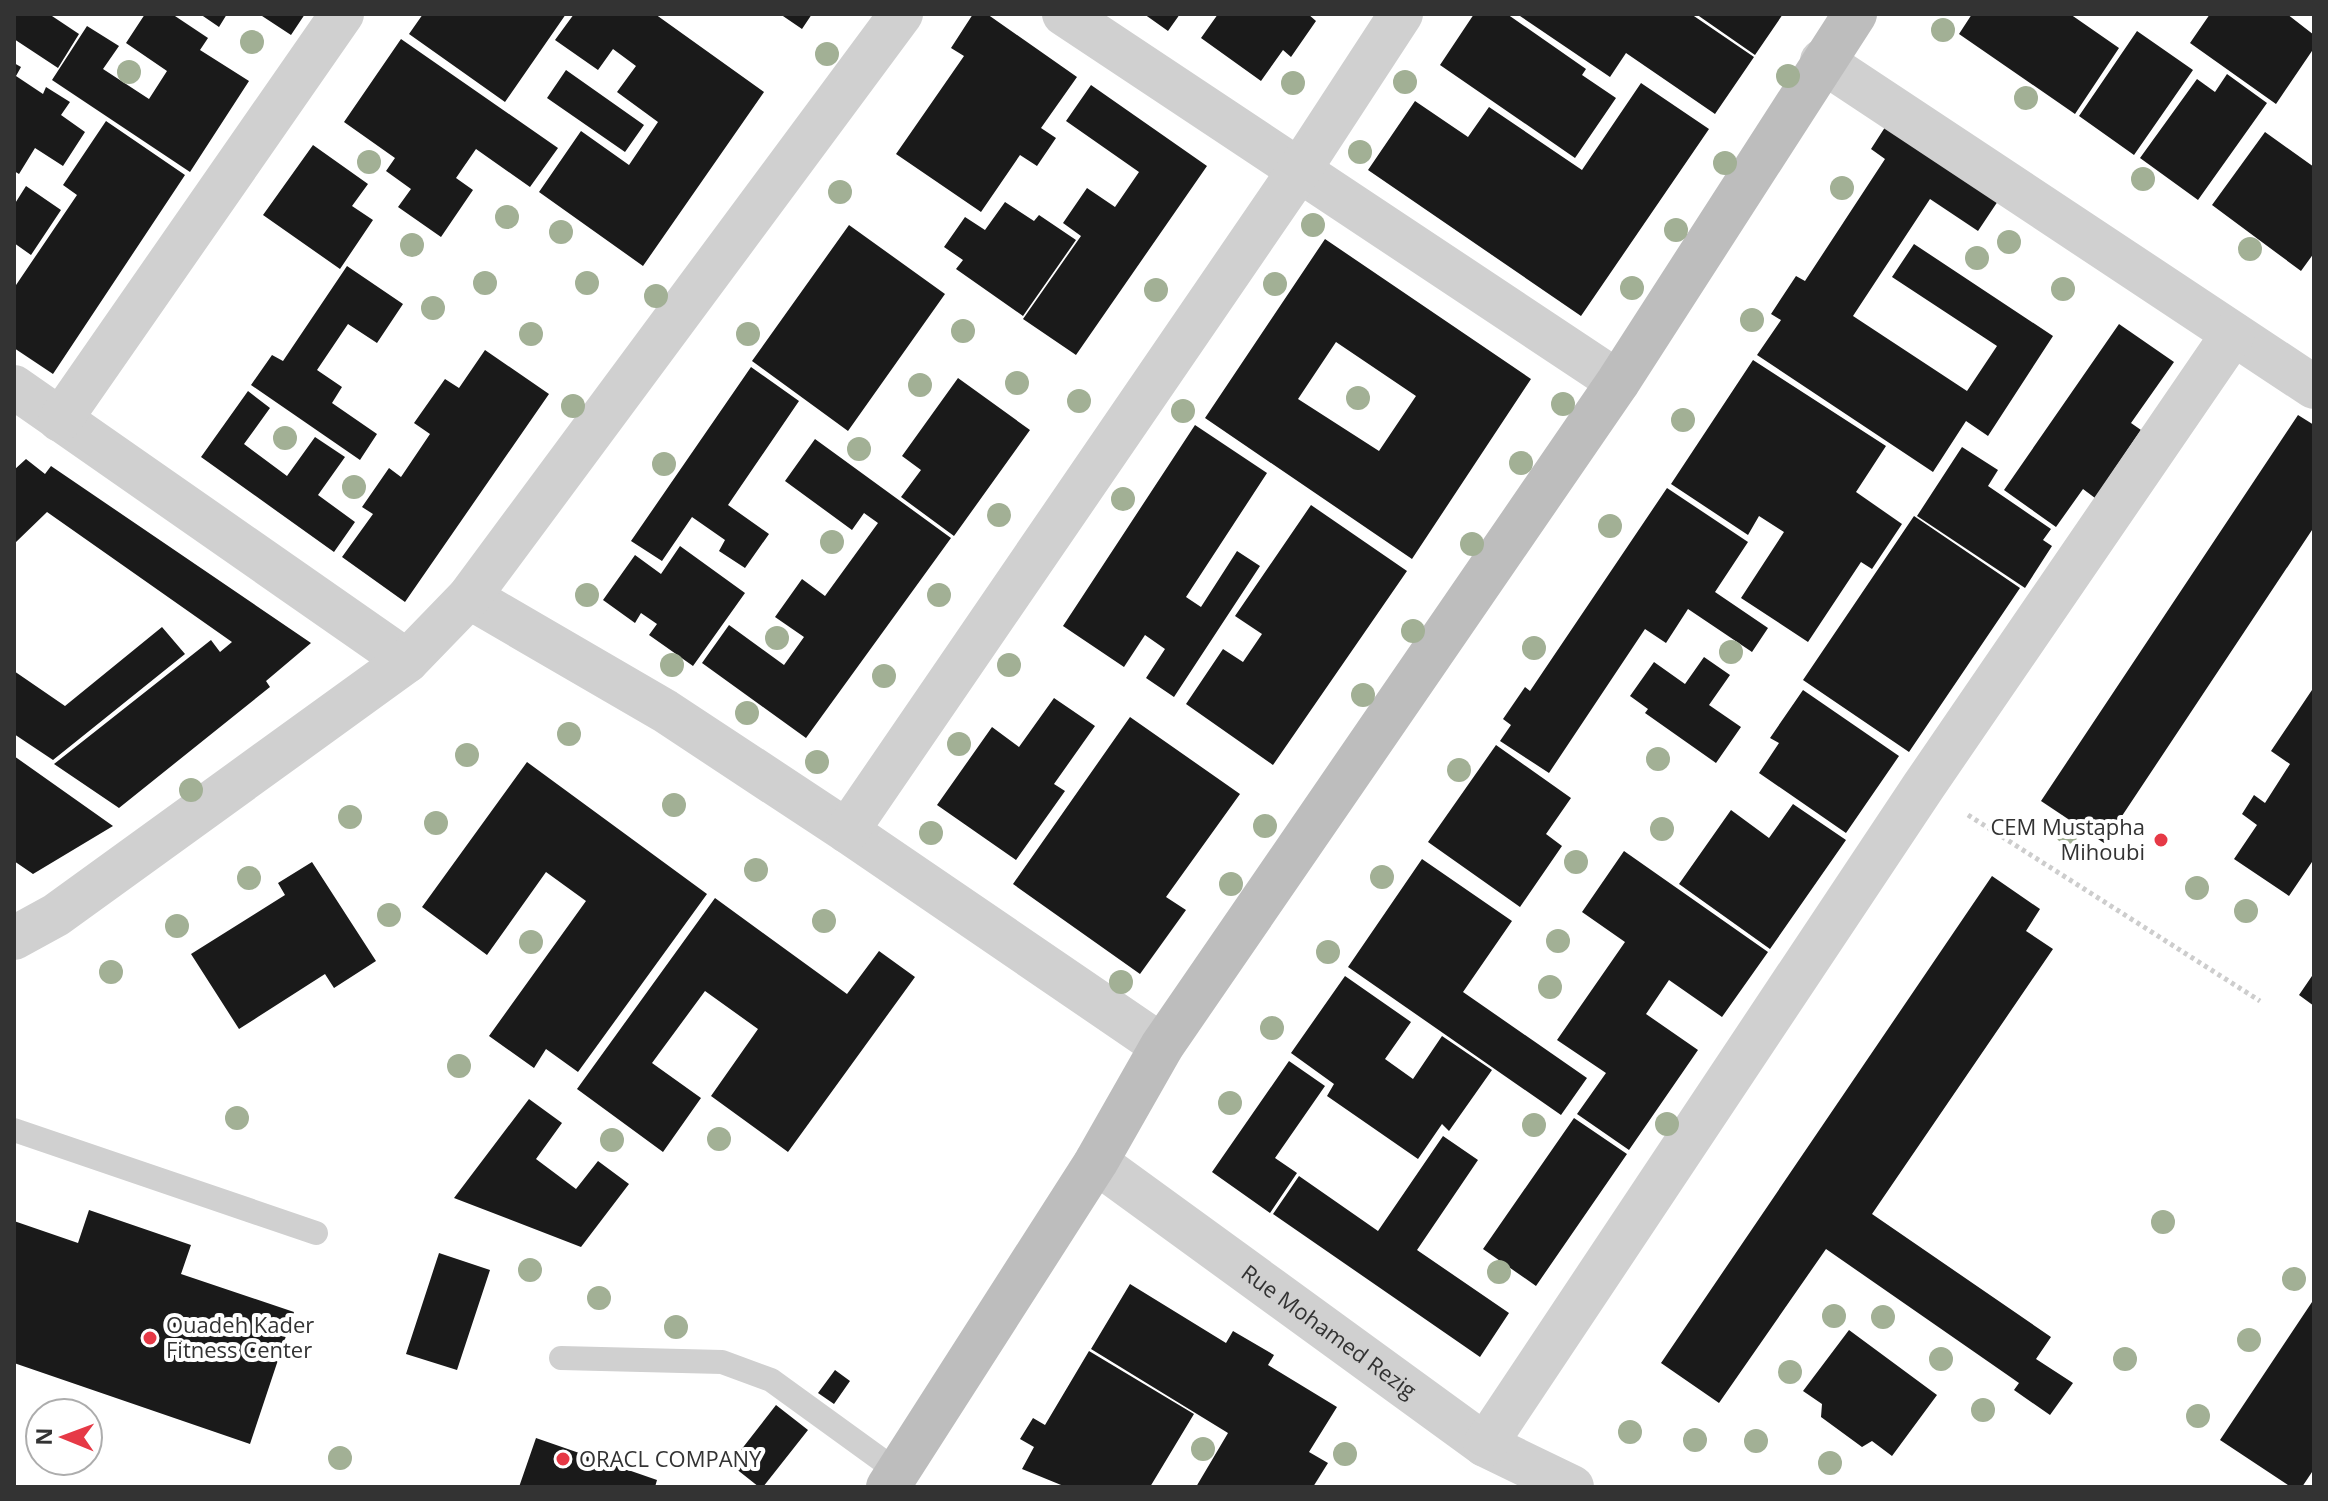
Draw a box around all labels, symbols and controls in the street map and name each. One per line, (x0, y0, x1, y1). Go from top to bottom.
place label: CEM Mustapha Mihoubi (1990, 811, 2145, 866)
marker: CEM Mustapha Mihoubi (2152, 831, 2170, 849)
street label: Rue Mohamed Rezig (1236, 1257, 1423, 1404)
place label: Ouadeh Kader Fitness Center (166, 1309, 314, 1364)
marker: Ouadeh Kader Fitness Center (141, 1329, 159, 1347)
north arrow (24, 1397, 104, 1477)
text: N (28, 1427, 58, 1446)
place label: ORACL COMPANY (579, 1443, 762, 1473)
marker: ORACL COMPANY (554, 1450, 572, 1468)

